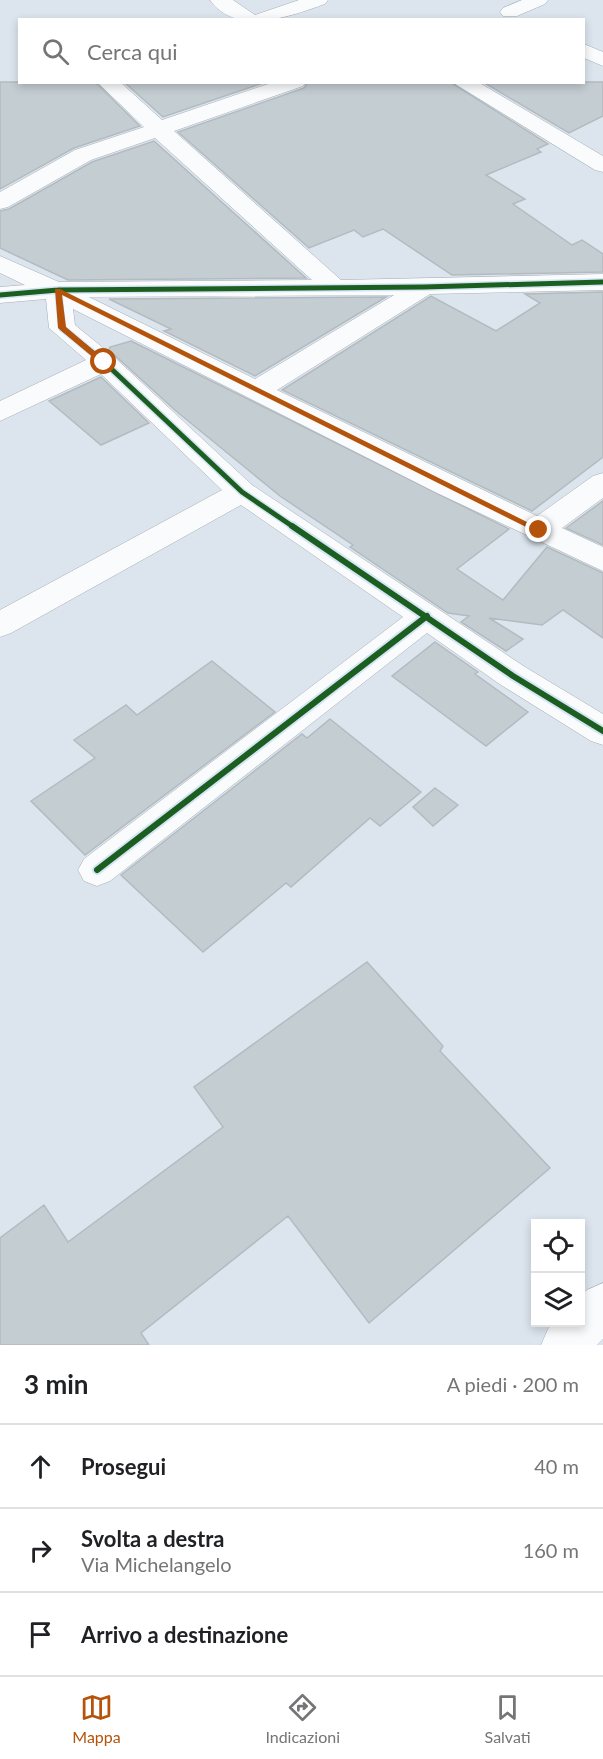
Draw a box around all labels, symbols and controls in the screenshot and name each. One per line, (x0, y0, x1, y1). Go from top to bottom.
search box (18, 18, 585, 84)
icon: search (39, 35, 72, 68)
text: Cerca qui (87, 38, 178, 65)
route start (90, 348, 116, 374)
route end (525, 516, 551, 542)
map controls (531, 1219, 585, 1327)
button: locate (531, 1219, 585, 1273)
button: layers (531, 1273, 585, 1327)
text: 3 min (24, 1368, 88, 1400)
text: A piedi · 200 m (447, 1372, 579, 1396)
icon: ahead (24, 1450, 57, 1483)
text: Prosegui (81, 1453, 166, 1480)
text: 40 m (534, 1454, 579, 1478)
text: Svolta a destra (81, 1525, 224, 1552)
icon: right (24, 1534, 57, 1567)
text: 160 m (523, 1538, 579, 1562)
text: Via Michelangelo (81, 1552, 232, 1576)
icon: arrive (24, 1618, 57, 1651)
text: Arrivo a destinazione (81, 1621, 288, 1648)
tab: Mappa (72, 1691, 121, 1746)
tab: Indicazioni (265, 1691, 340, 1746)
tab: Salvati (485, 1691, 531, 1746)

